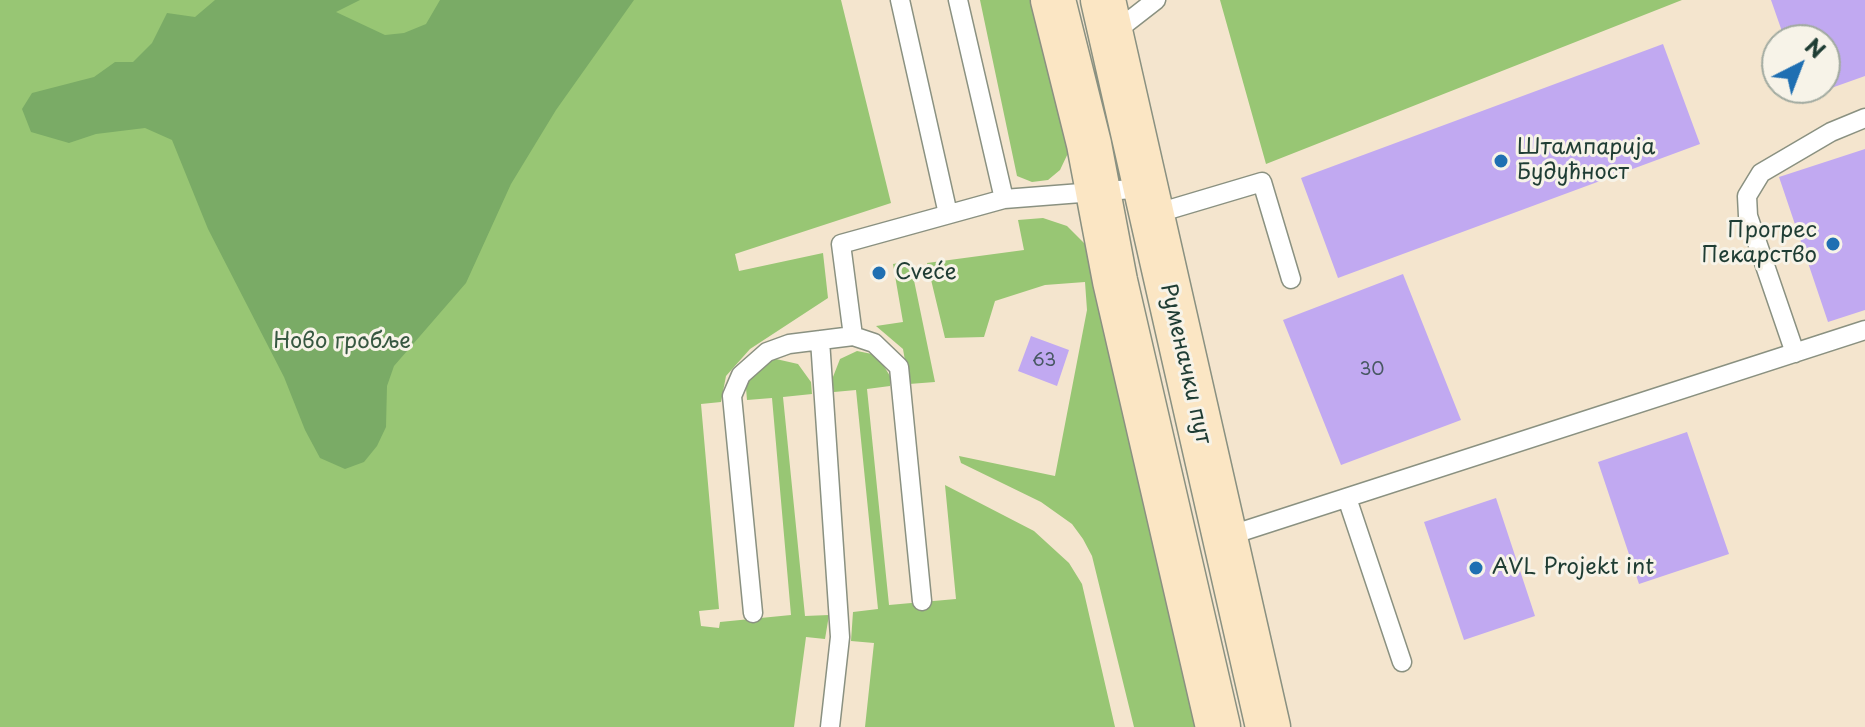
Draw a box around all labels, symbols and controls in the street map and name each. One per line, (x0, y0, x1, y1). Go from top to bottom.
north arrow (1761, 24, 1841, 104)
text: N (1799, 29, 1834, 65)
place label: Штампарија Будућност (1517, 135, 1655, 186)
marker: Штампарија Будућност (1492, 152, 1510, 170)
place label: Прогрес Пекарство (1701, 218, 1817, 270)
marker: Прогрес Пекарство (1824, 235, 1842, 253)
place label: Cveće (895, 260, 957, 286)
marker: Cveće (870, 264, 888, 282)
street label: Руменачки пут (1154, 281, 1216, 447)
park label: Ново гробље (273, 329, 411, 355)
house number: 63 (1032, 350, 1056, 372)
house number: 30 (1359, 359, 1385, 381)
place label: AVL Projekt int (1492, 555, 1654, 581)
marker: AVL Projekt int (1467, 559, 1485, 577)

